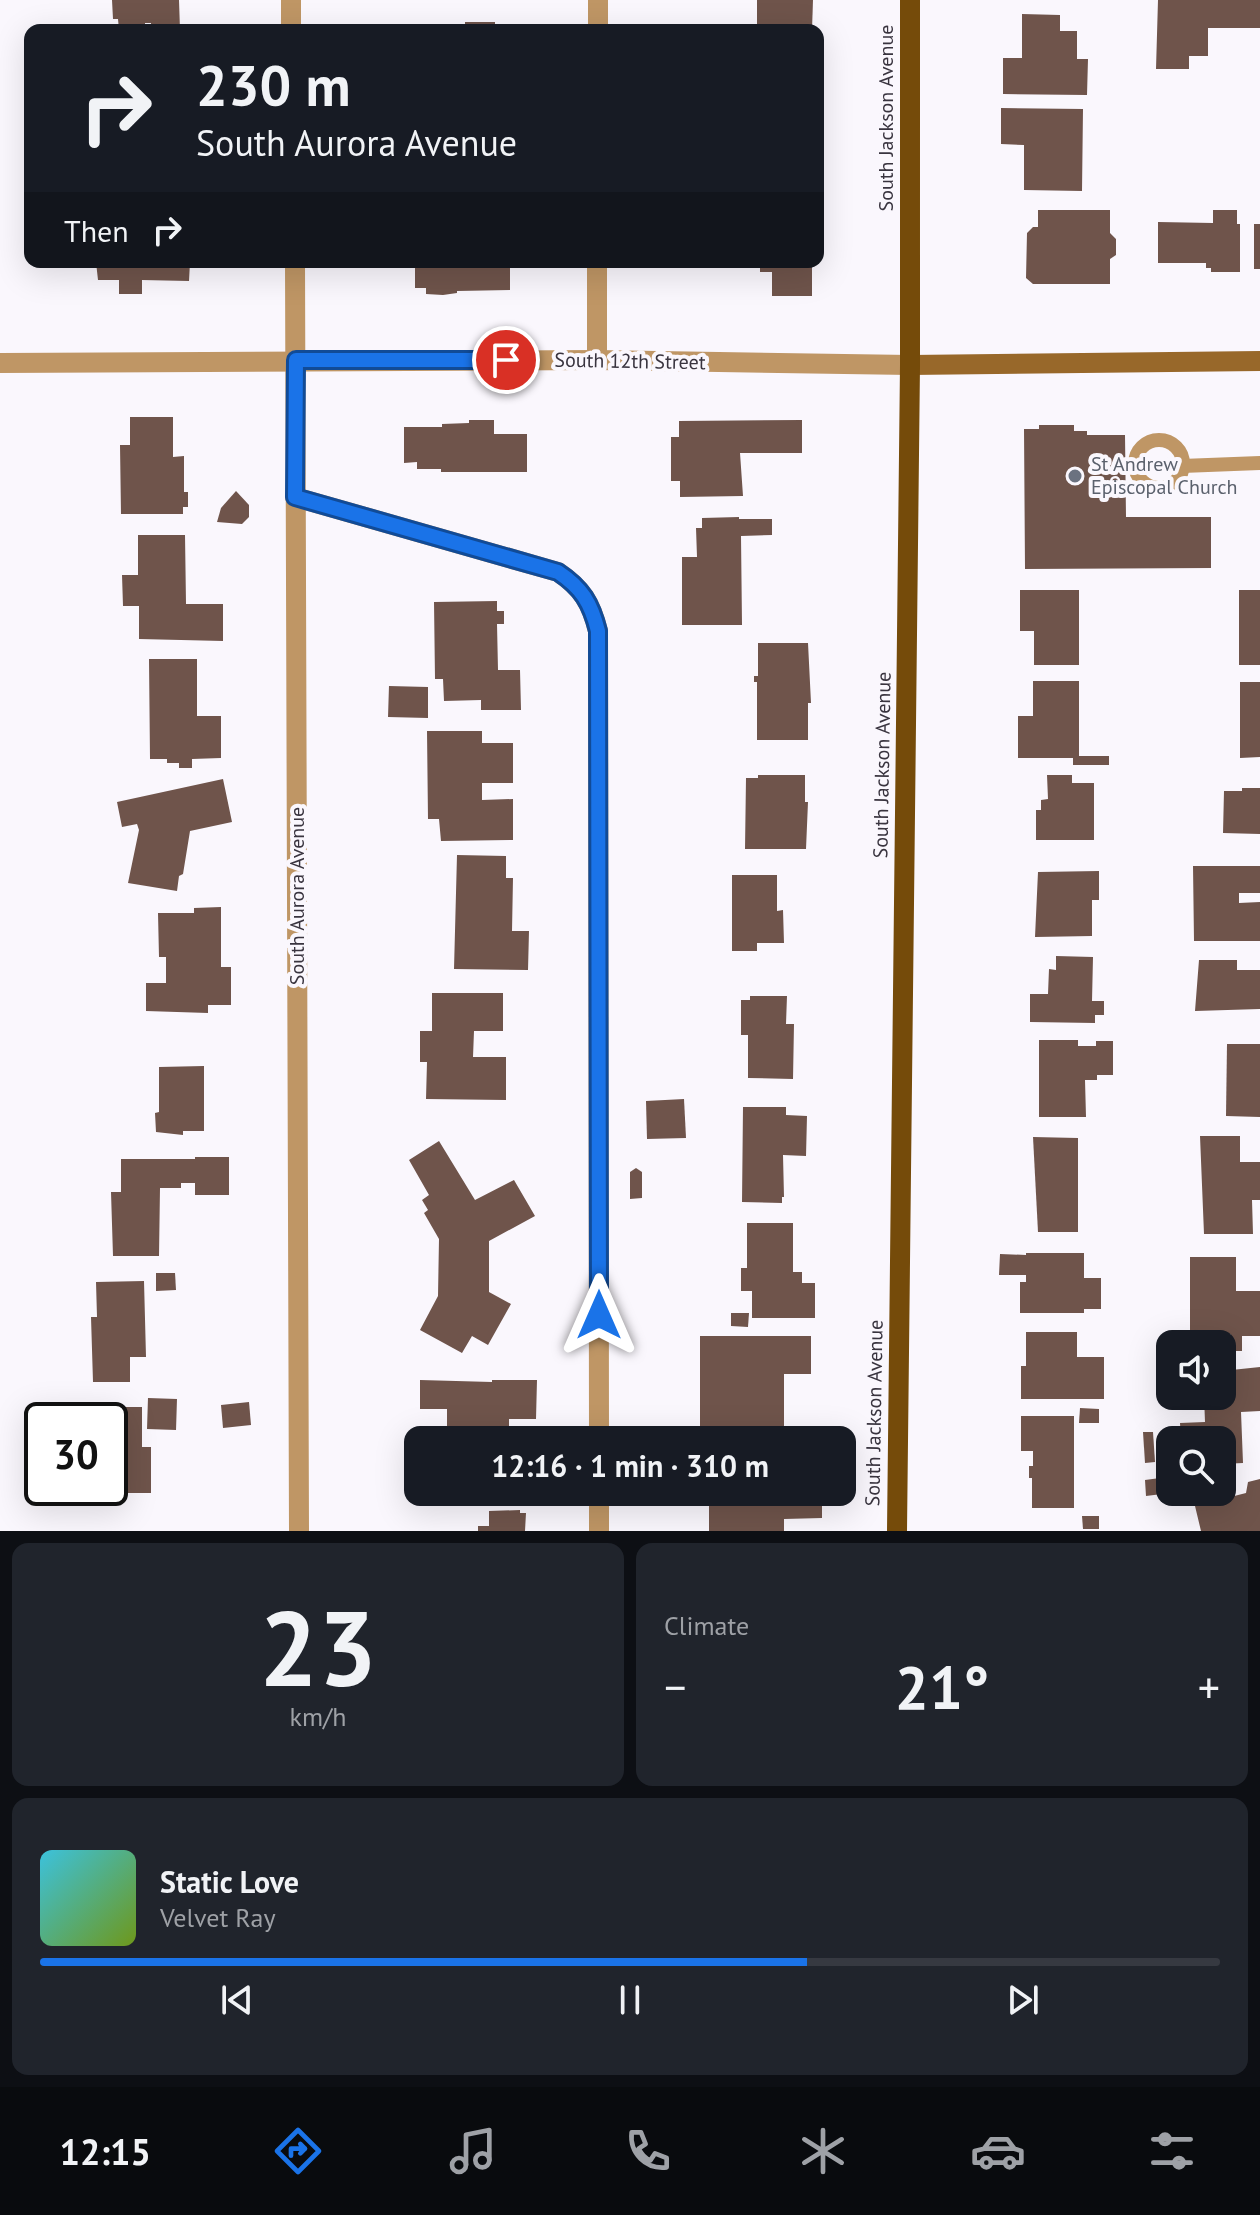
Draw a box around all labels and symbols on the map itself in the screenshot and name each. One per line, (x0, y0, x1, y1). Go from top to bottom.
street label: South Jackson Avenue (873, 25, 899, 211)
pin (472, 326, 540, 394)
street label: South 12th Street (554, 347, 706, 375)
place label: St Andrew Episcopal Church (1091, 451, 1237, 500)
marker: St Andrew Episcopal Church (1066, 467, 1084, 485)
street label: South Jackson Avenue (867, 671, 897, 859)
street label: South Aurora Avenue (284, 807, 310, 985)
position arrow (557, 1273, 641, 1357)
street label: South Jackson Avenue (859, 1319, 889, 1507)
speed limit sign: 30 (24, 1402, 128, 1506)

